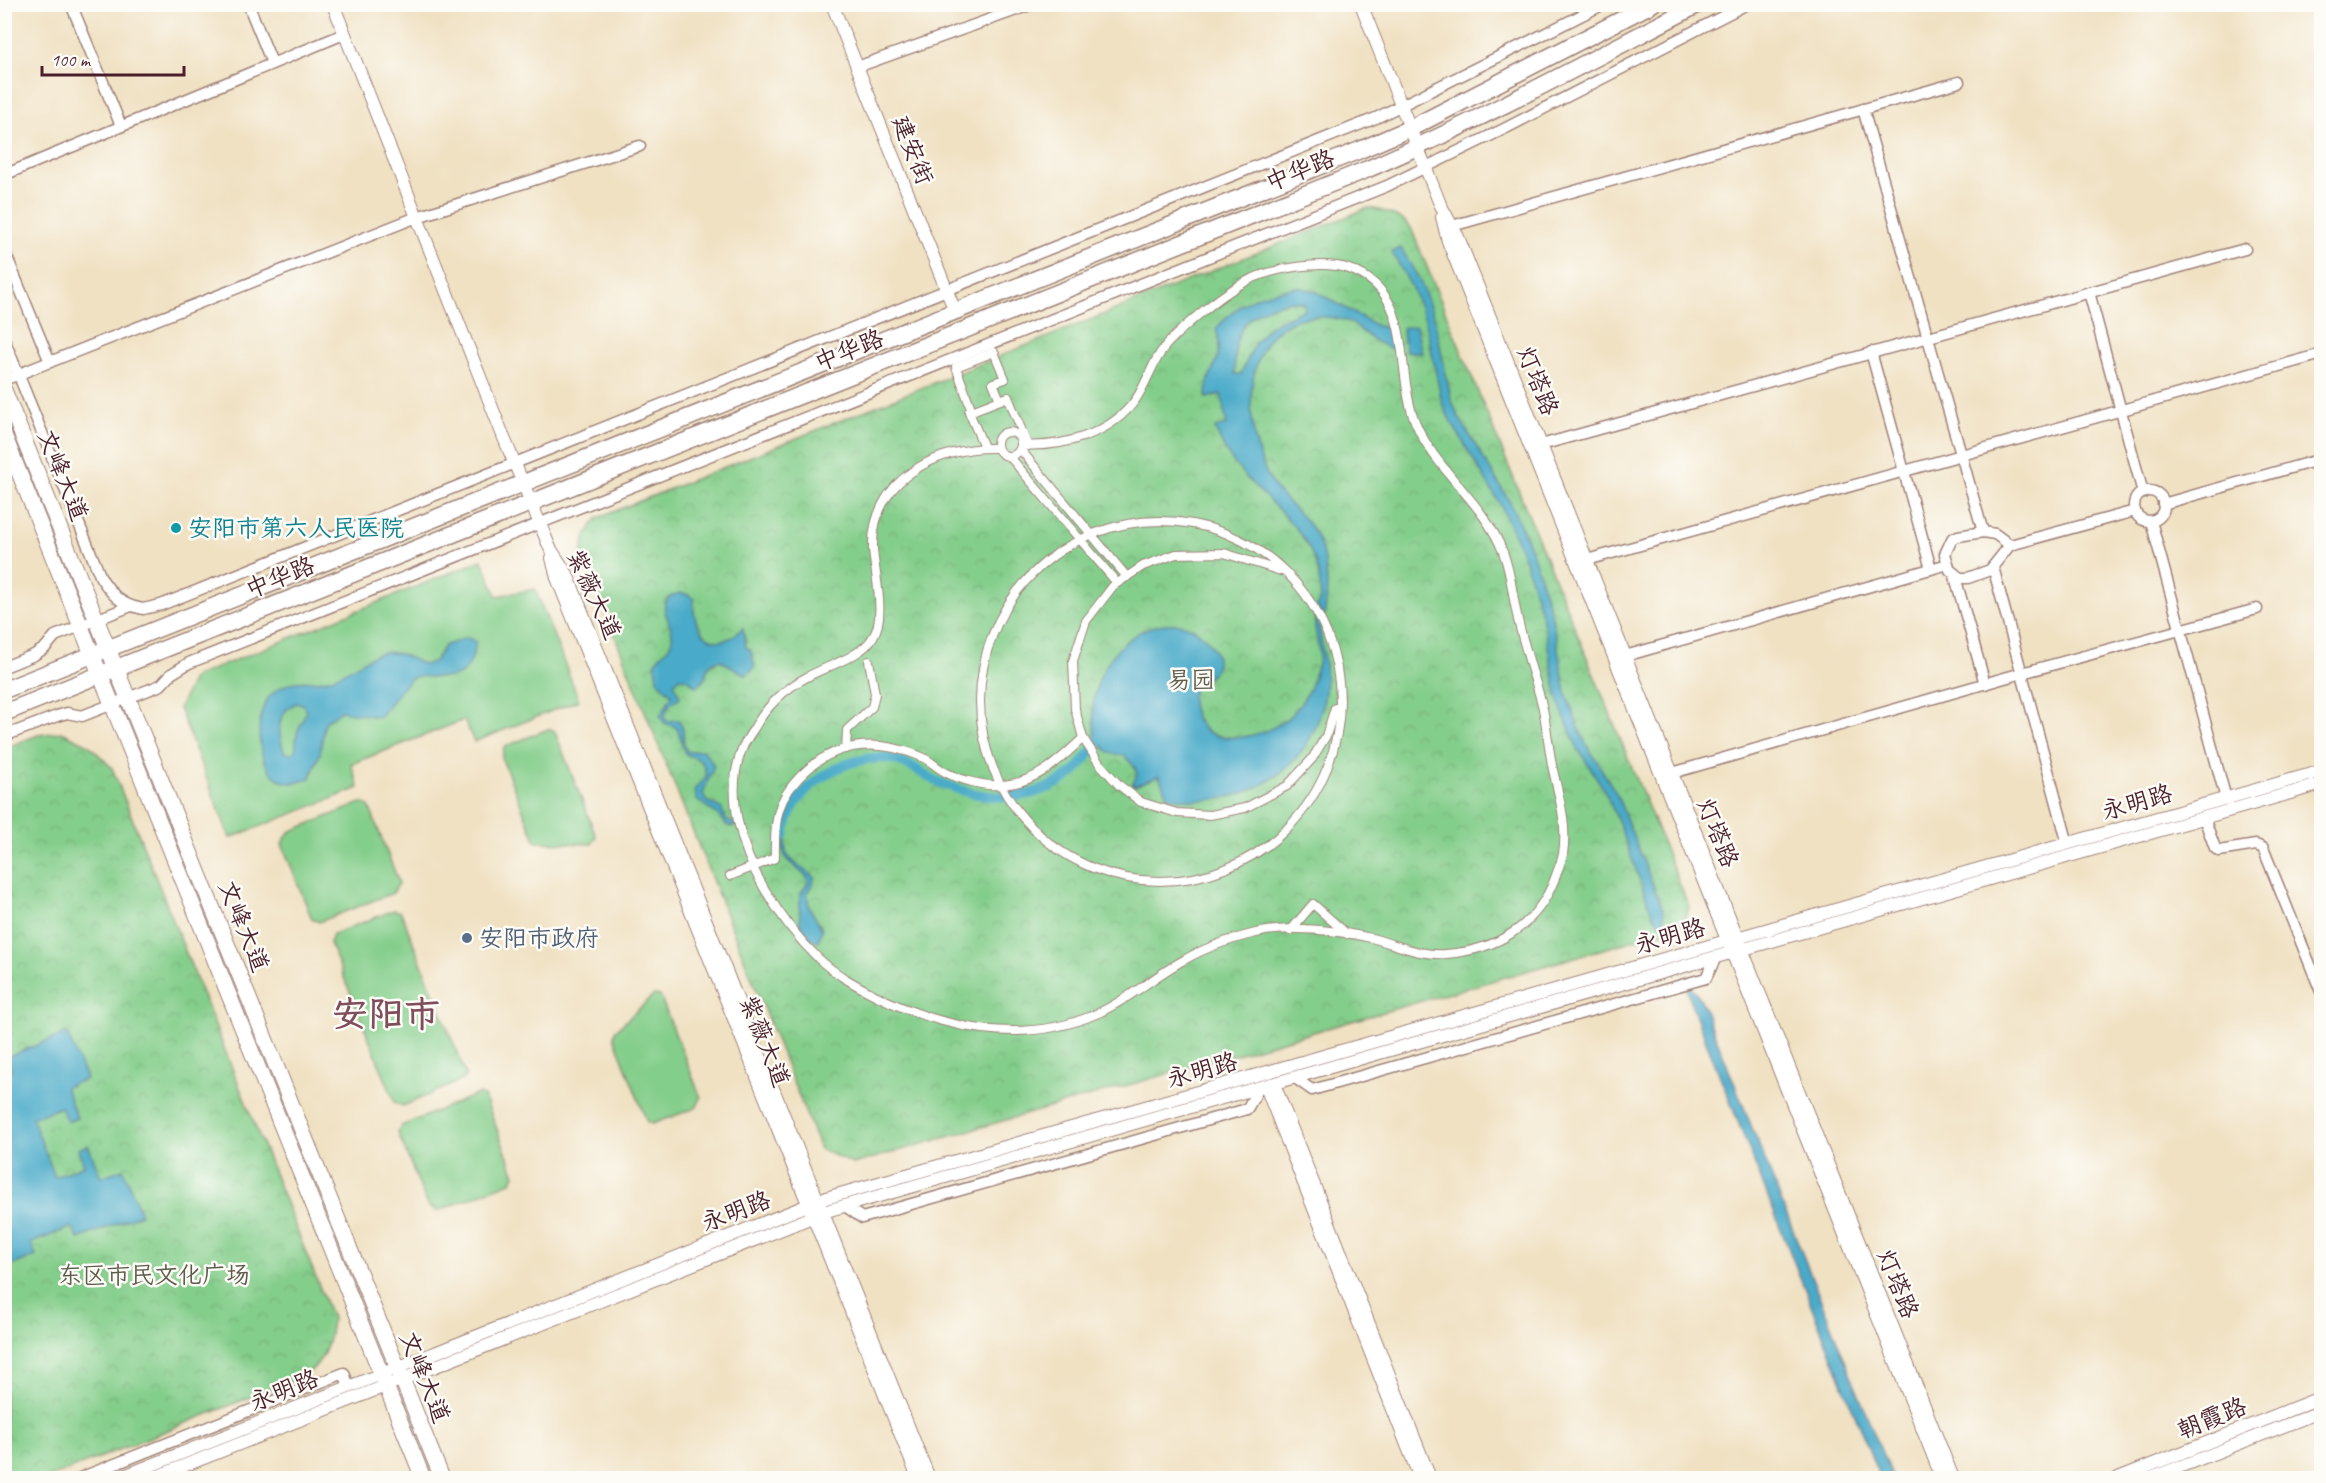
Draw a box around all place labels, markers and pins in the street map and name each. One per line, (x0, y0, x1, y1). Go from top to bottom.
place label: 安阳市第六人民医院 (188, 513, 404, 543)
marker: 安阳市第六人民医院 (169, 521, 183, 535)
place label: 安阳市政府 (479, 923, 599, 953)
marker: 安阳市政府 (460, 931, 474, 945)

